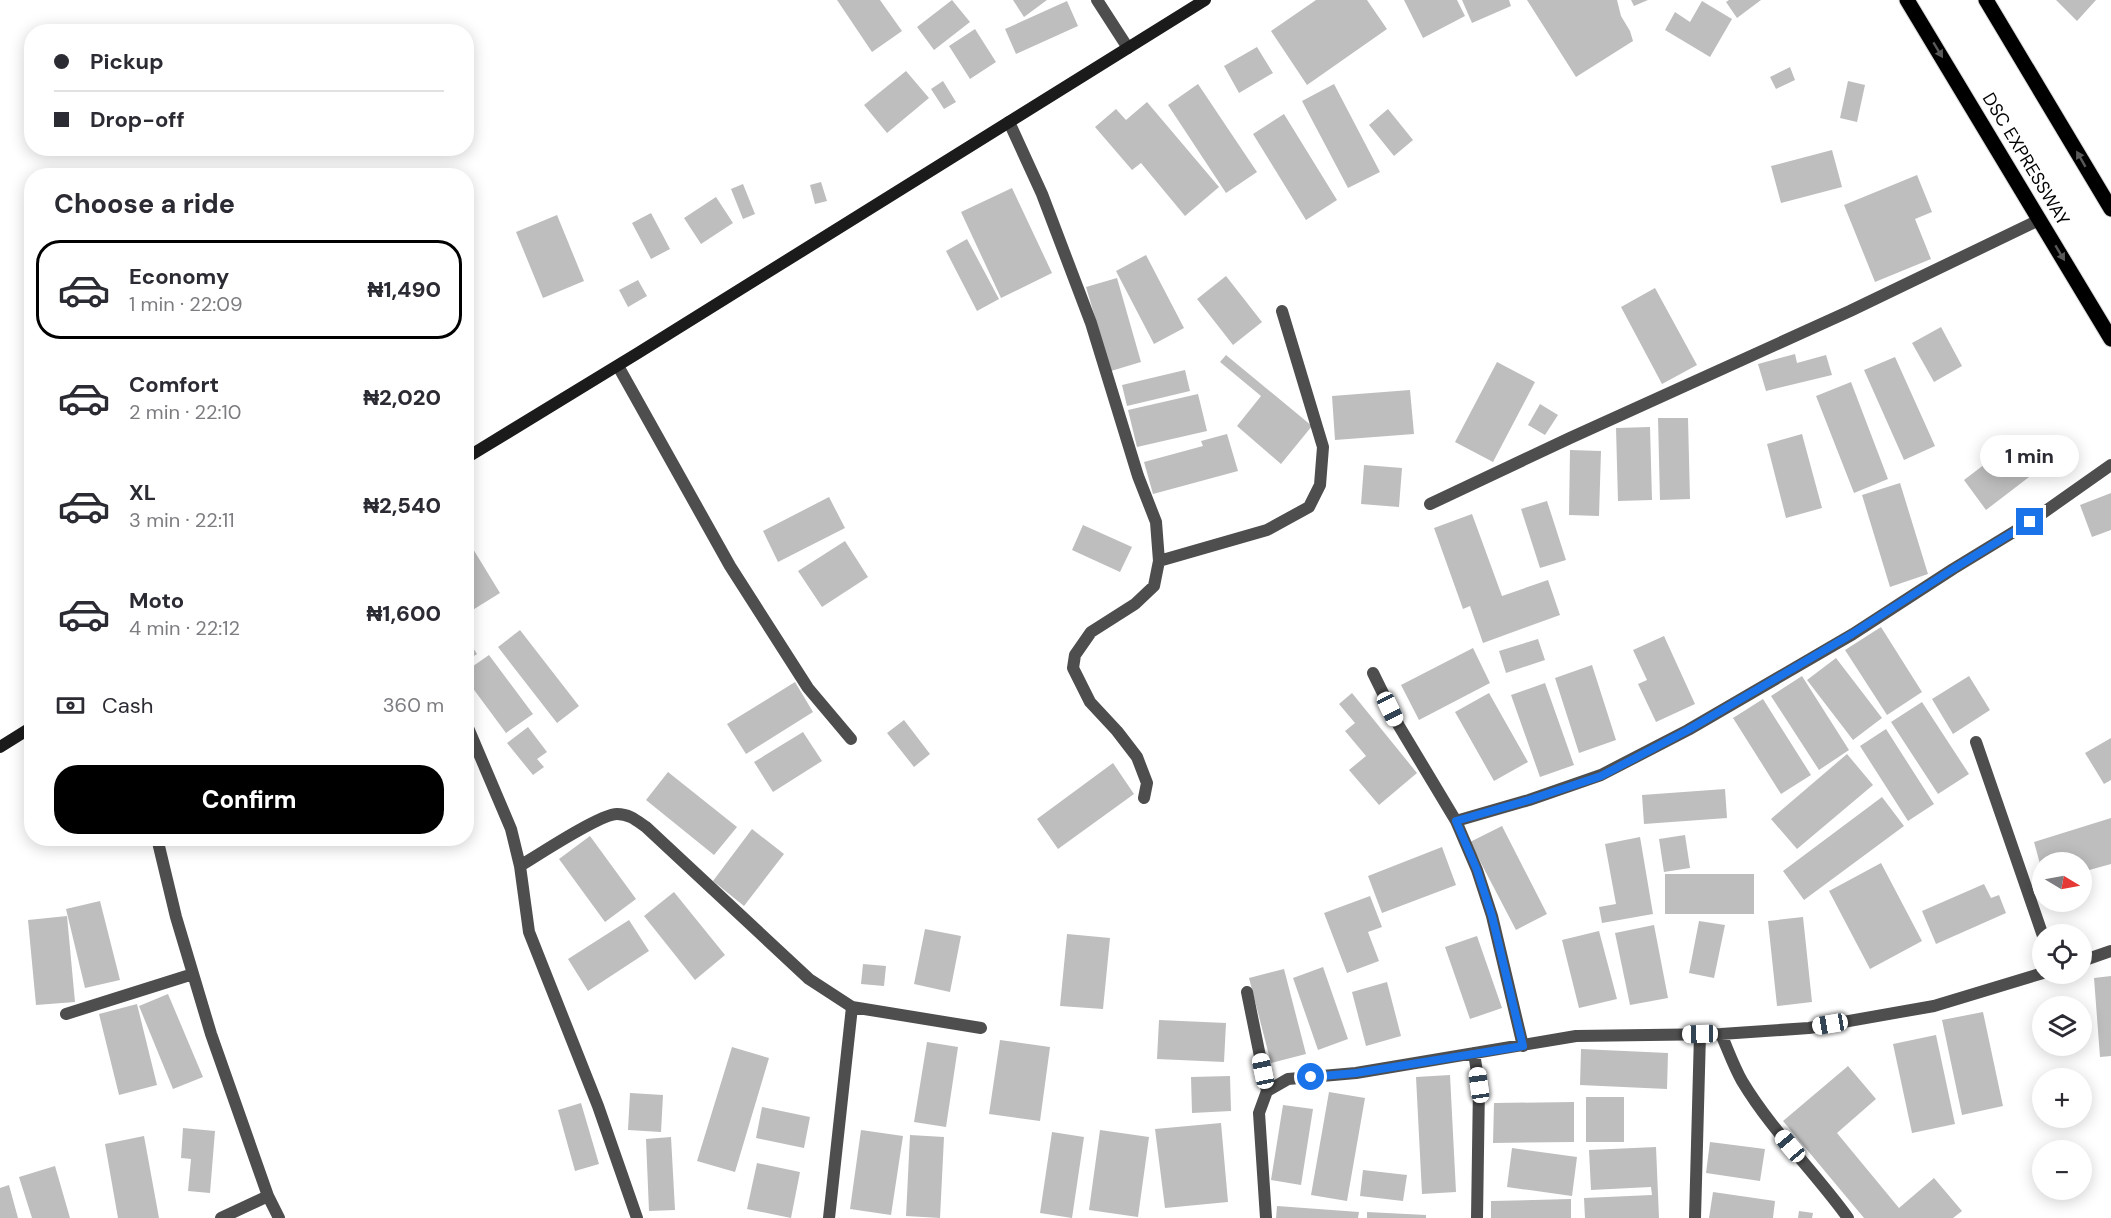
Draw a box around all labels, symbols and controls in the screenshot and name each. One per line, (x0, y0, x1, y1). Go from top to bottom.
one-way arrow (1932, 42, 1943, 58)
text: Pickup (90, 47, 164, 76)
street label: DSC EXPRESSWAY (1977, 88, 2075, 230)
text: Drop-off (90, 105, 185, 134)
one-way arrow (2077, 150, 2087, 167)
text: Choose a ride (54, 186, 235, 221)
one-way arrow (2054, 245, 2065, 261)
text: Economy (129, 262, 229, 291)
icon: car (57, 263, 111, 317)
text: ₦1,490 (368, 275, 441, 304)
text: 1 min · 22:09 (129, 291, 243, 317)
text: Comfort (129, 370, 219, 399)
icon: car (57, 371, 111, 425)
text: ₦2,020 (363, 383, 441, 412)
text: 2 min · 22:10 (129, 399, 242, 425)
callout: 1 min (1980, 435, 2080, 477)
text: 1 min (2005, 443, 2054, 469)
text: XL (129, 478, 156, 507)
icon: car (57, 479, 111, 533)
text: ₦2,540 (363, 491, 441, 520)
text: 3 min · 22:11 (129, 507, 234, 533)
route end (2016, 508, 2043, 535)
text: Moto (129, 586, 184, 615)
icon: car (57, 587, 111, 641)
text: ₦1,600 (366, 599, 441, 628)
text: 4 min · 22:12 (129, 615, 240, 641)
icon: cash (54, 689, 87, 722)
car (1374, 689, 1406, 729)
text: Cash (102, 691, 153, 720)
text: 360 m (383, 692, 444, 718)
button: Confirm (54, 765, 444, 834)
north arrow (2032, 852, 2092, 912)
map controls (2032, 852, 2092, 1200)
button: locate (2032, 924, 2092, 984)
button: layers (2032, 996, 2092, 1056)
car (1811, 1012, 1849, 1036)
car (1682, 1025, 1718, 1043)
car (1250, 1052, 1276, 1090)
route start (1297, 1063, 1324, 1090)
car (1468, 1066, 1490, 1104)
button: + (2032, 1068, 2092, 1128)
car (1772, 1126, 1808, 1166)
button: − (2032, 1140, 2092, 1200)

